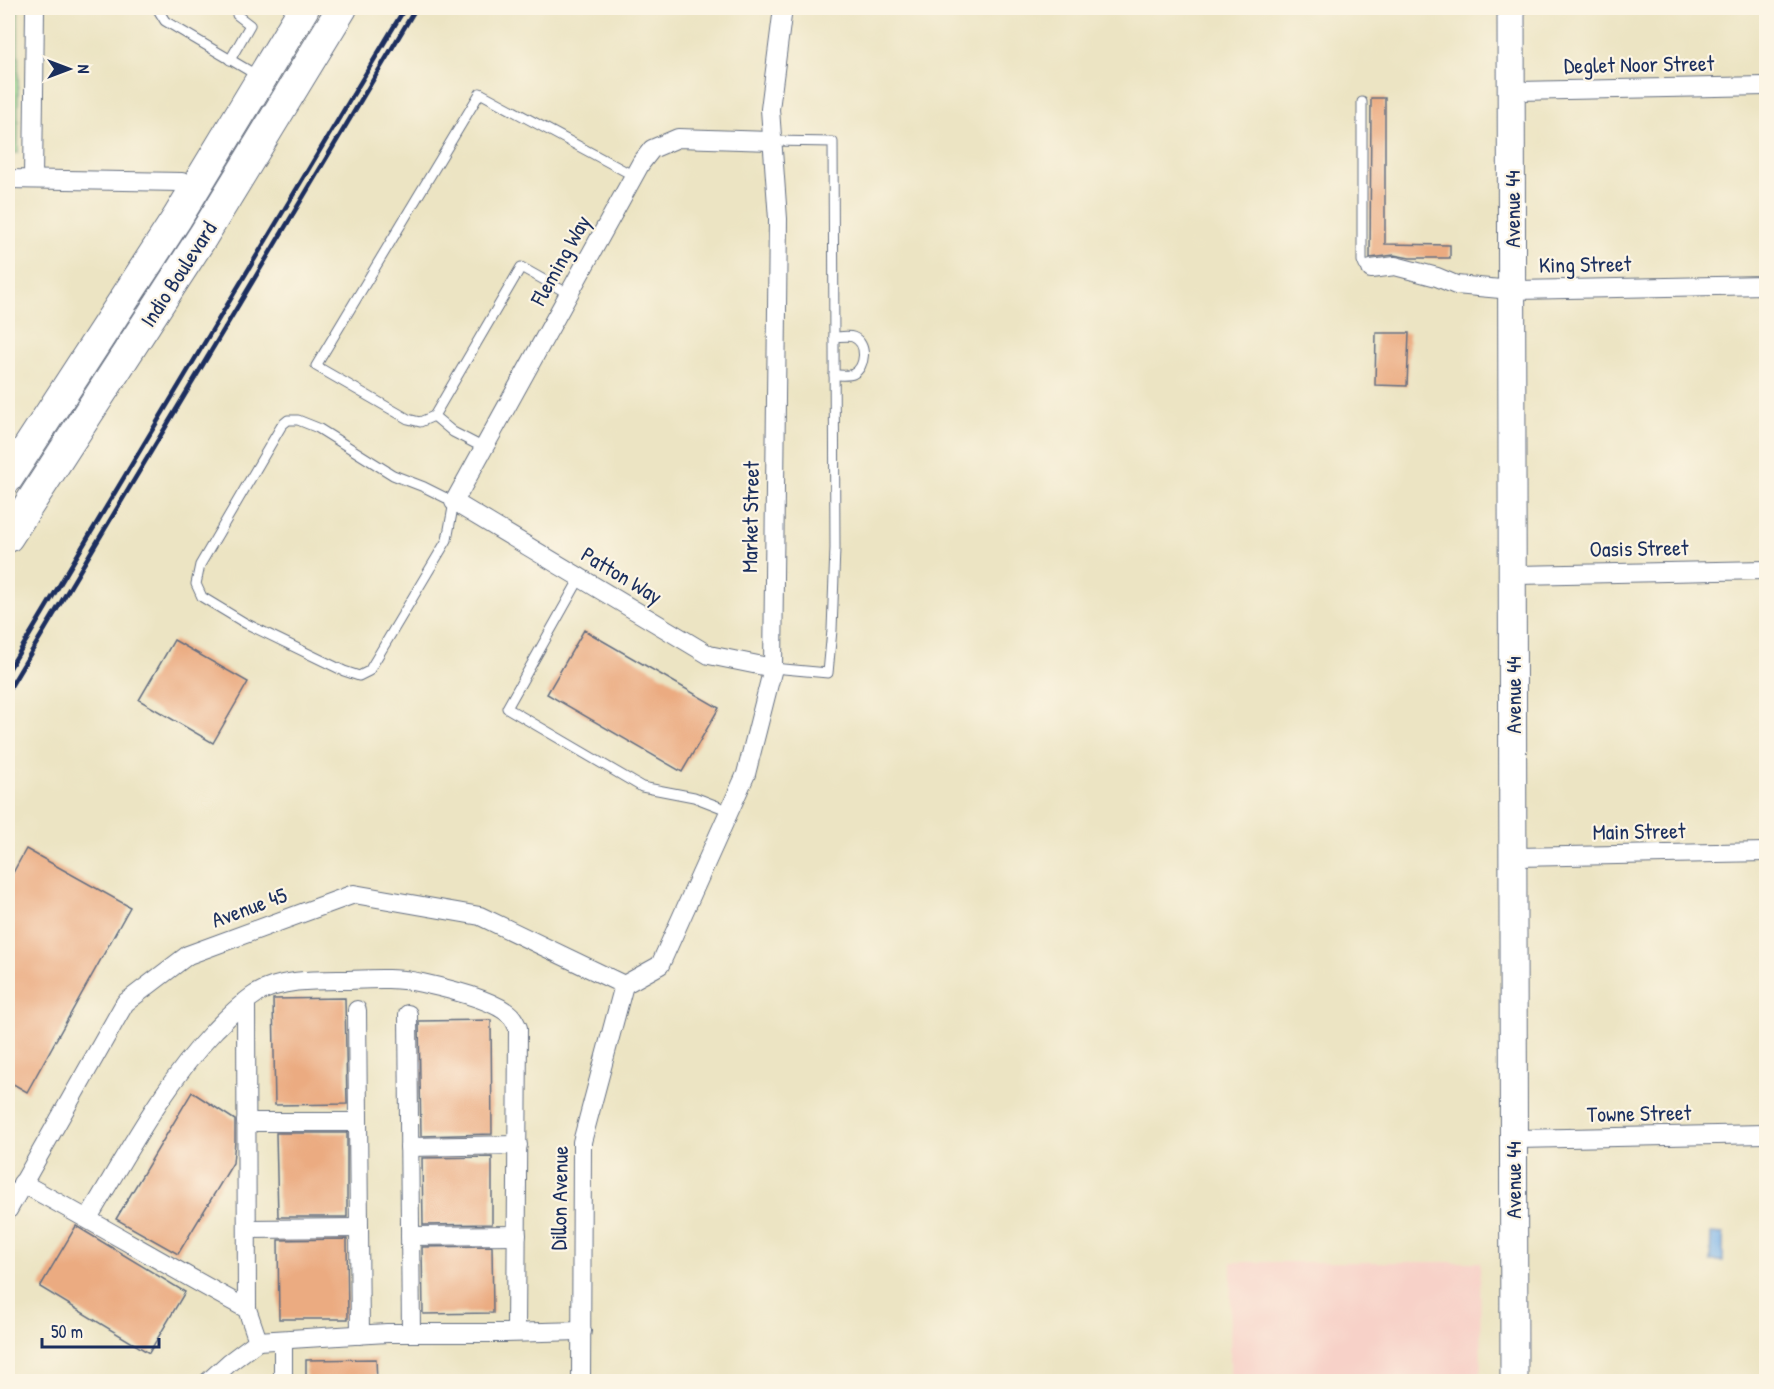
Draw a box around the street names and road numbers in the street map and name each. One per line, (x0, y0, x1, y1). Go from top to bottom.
street label: Deglet Noor Street (1564, 48, 1715, 80)
street label: Avenue 44 (1497, 170, 1527, 248)
street label: Fleming Way (522, 209, 597, 311)
street label: Indio Boulevard (133, 215, 224, 333)
street label: King Street (1539, 248, 1632, 280)
street label: Market Street (734, 460, 766, 573)
street label: Oasis Street (1589, 532, 1689, 564)
street label: Patton Way (576, 539, 668, 611)
street label: Avenue 44 (1498, 656, 1528, 734)
street label: Main Street (1592, 815, 1686, 847)
street label: Avenue 45 (207, 879, 291, 935)
street label: Towne Street (1587, 1097, 1692, 1129)
street label: Avenue 44 (1498, 1141, 1528, 1219)
street label: Dillon Avenue (543, 1145, 575, 1251)

